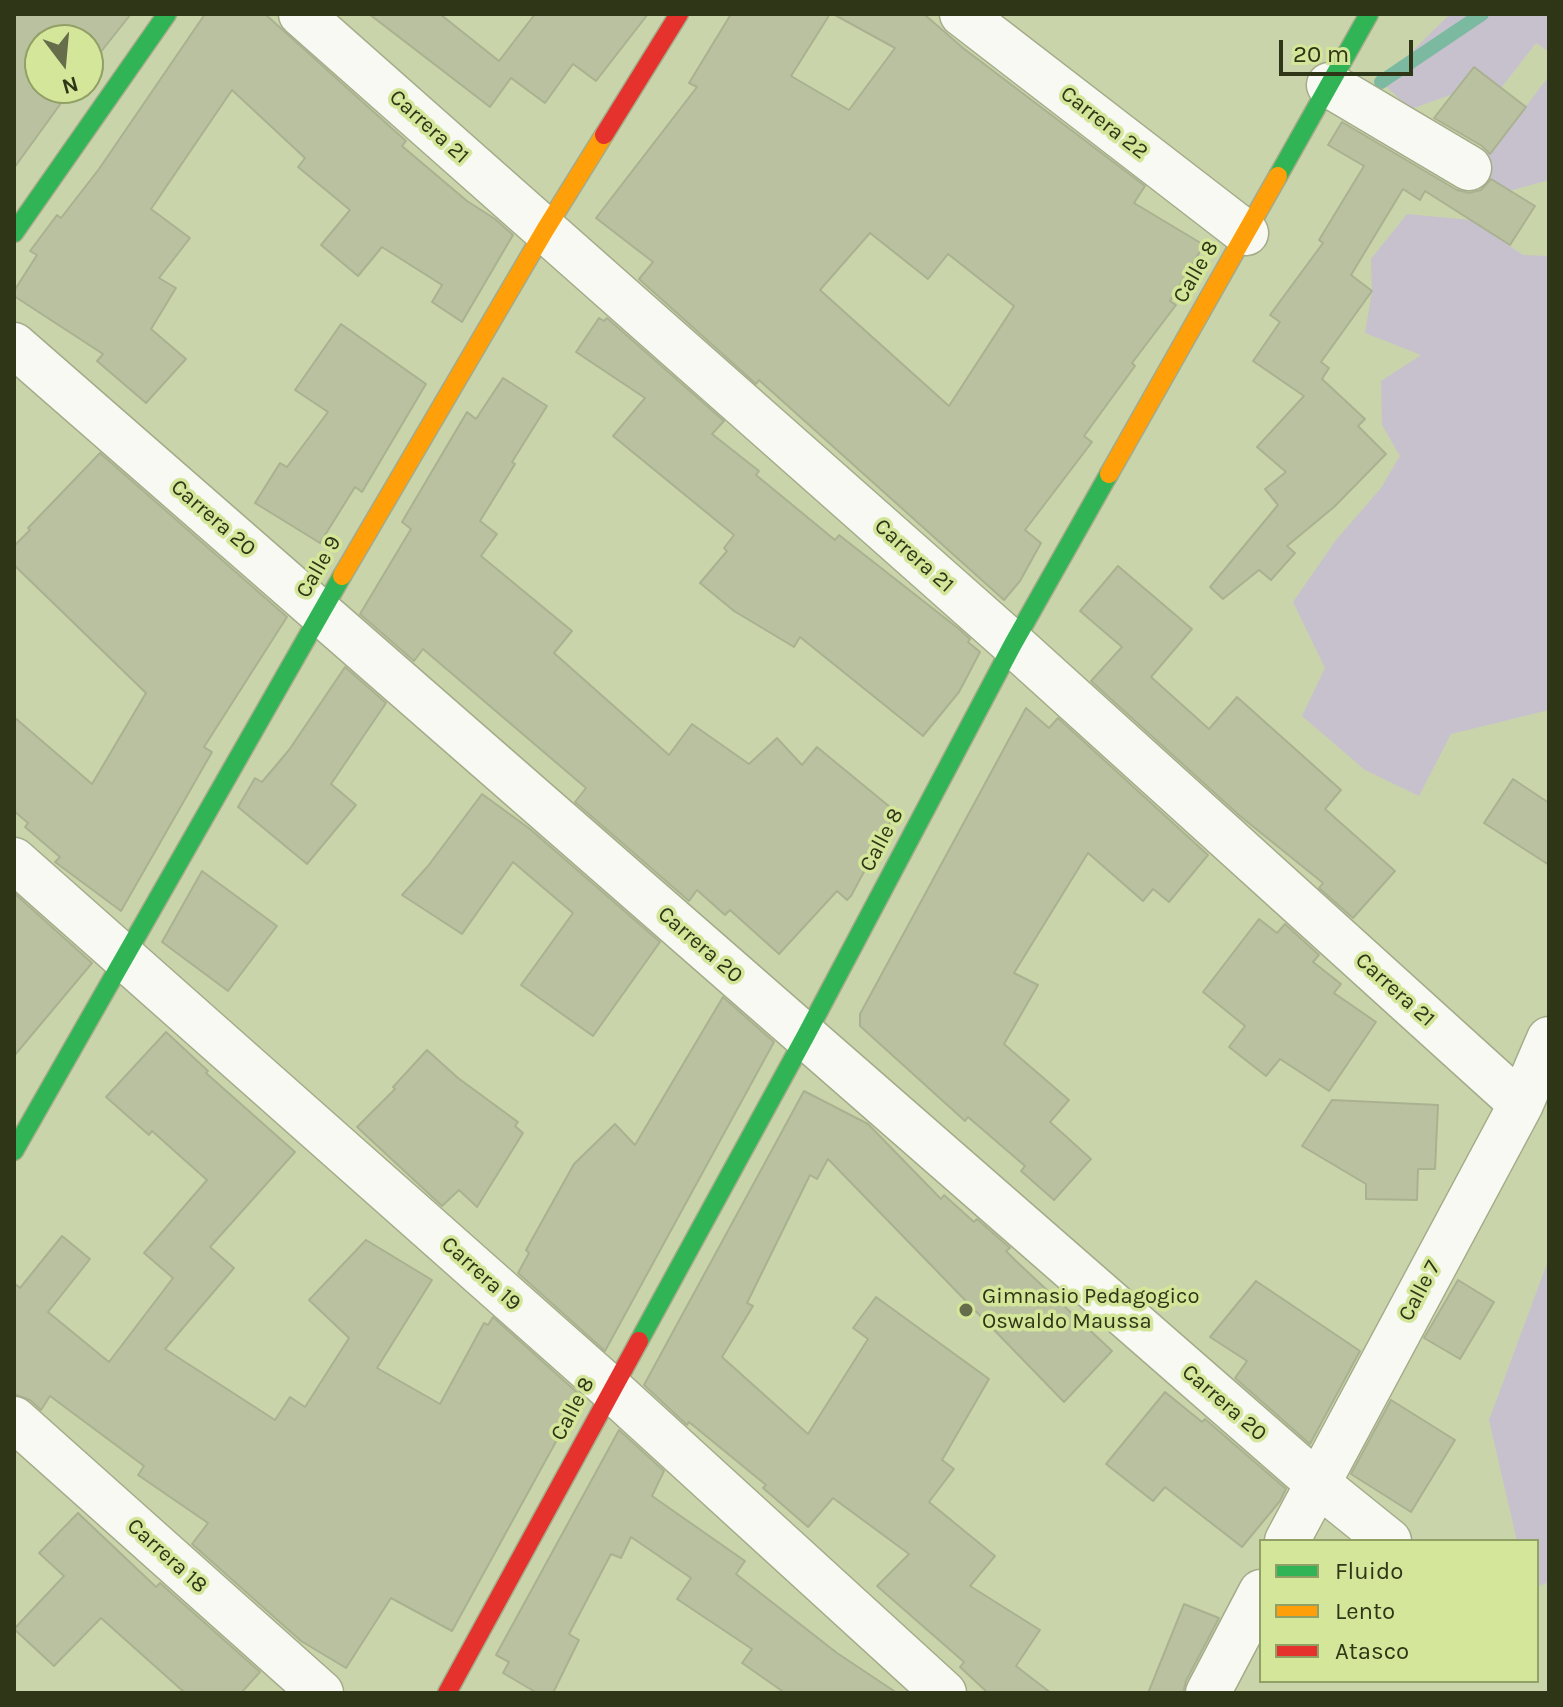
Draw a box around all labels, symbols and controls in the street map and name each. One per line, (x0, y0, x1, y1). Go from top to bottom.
north arrow (24, 24, 104, 104)
scale bar (1283, 24, 1417, 74)
text: 20 m (1293, 40, 1349, 68)
text: N (59, 70, 81, 100)
street label: Carrera 22 (1055, 81, 1153, 165)
street label: Carrera 21 (384, 84, 474, 170)
street label: Calle 8 (1168, 236, 1224, 308)
street label: Carrera 20 (165, 474, 261, 562)
street label: Carrera 21 (869, 513, 959, 599)
street label: Calle 9 (291, 531, 347, 603)
street label: Calle 8 (854, 804, 910, 876)
street label: Carrera 20 (652, 901, 748, 989)
street label: Carrera 21 (1350, 947, 1440, 1033)
street label: Carrera 19 (436, 1231, 526, 1317)
street label: Calle 7 (1393, 1256, 1447, 1326)
place label: Gimnasio Pedagogico Oswaldo Maussa (982, 1284, 1199, 1336)
marker: Gimnasio Pedagogico Oswaldo Maussa (957, 1301, 975, 1319)
street label: Carrera 20 (1176, 1359, 1272, 1447)
street label: Calle 8 (545, 1373, 601, 1445)
street label: Carrera 18 (121, 1513, 213, 1599)
legend (1259, 1539, 1539, 1683)
text: Fluido (1335, 1557, 1403, 1585)
text: Lento (1335, 1597, 1395, 1625)
text: Atasco (1335, 1637, 1409, 1665)

